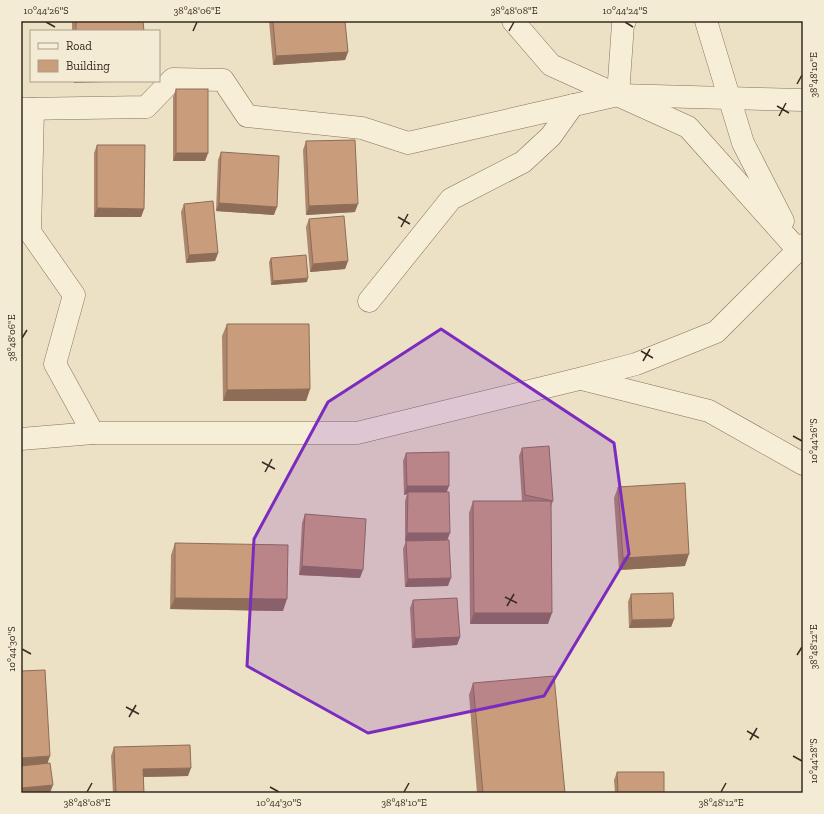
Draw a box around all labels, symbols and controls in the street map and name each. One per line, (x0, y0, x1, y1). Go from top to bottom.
text: 10°44'26"S (23, 5, 69, 17)
text: 38°48'06"E (173, 5, 221, 17)
text: 38°48'08"E (490, 5, 538, 17)
text: 10°44'24"S (603, 5, 647, 17)
legend (30, 30, 160, 82)
text: Road (66, 39, 92, 53)
text: 38°48'10"E (808, 52, 820, 98)
text: Building (66, 59, 110, 73)
text: 38°48'06"E (6, 314, 18, 362)
text: 10°44'26"S (808, 418, 820, 464)
text: 38°48'12"E (808, 624, 820, 670)
text: 10°44'30"S (6, 626, 18, 672)
text: 10°44'28"S (808, 738, 820, 784)
text: 38°48'08"E (63, 797, 111, 809)
text: 10°44'30"S (256, 797, 302, 809)
text: 38°48'10"E (381, 797, 427, 809)
text: 38°48'12"E (698, 797, 744, 809)

